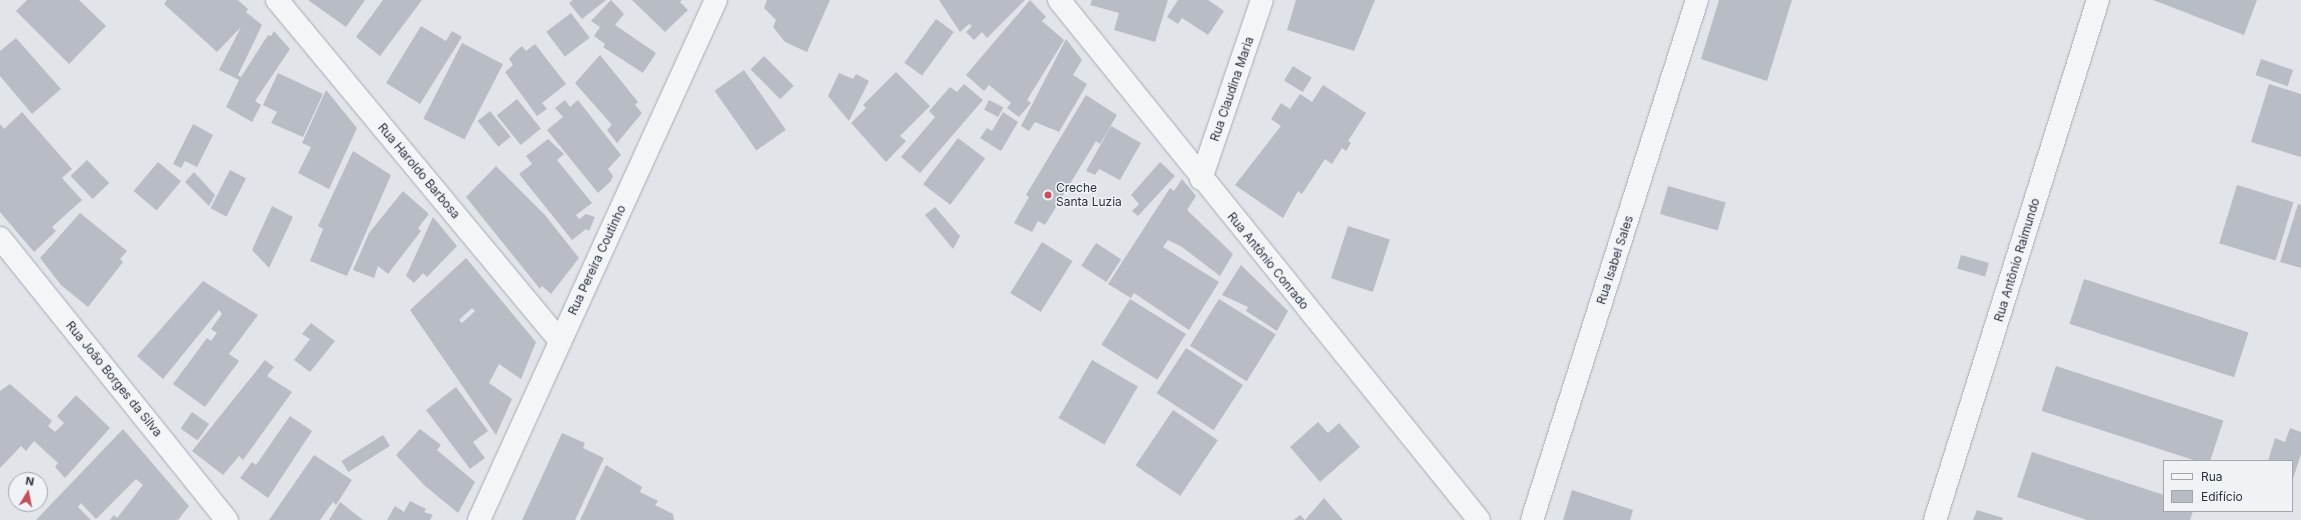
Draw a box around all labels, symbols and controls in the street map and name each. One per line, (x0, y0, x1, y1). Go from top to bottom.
street label: Rua Claudina Maria (1207, 35, 1257, 143)
street label: Rua Haroldo Barbosa (375, 120, 463, 222)
place label: Creche Santa Luzia (1056, 181, 1122, 209)
marker: Creche Santa Luzia (1043, 190, 1053, 200)
street label: Rua Antônio Raimundo (1991, 196, 2043, 324)
street label: Rua Pereira Coutinho (565, 203, 629, 317)
street label: Rua Antônio Conrado (1224, 210, 1312, 312)
street label: Rua Isabel Sales (1594, 214, 1636, 306)
street label: Rua João Borges da Silva (63, 318, 165, 440)
legend (2163, 460, 2293, 512)
text: Rua (2201, 469, 2223, 484)
north arrow (8, 472, 48, 512)
text: N (25, 474, 35, 489)
text: Edifício (2201, 489, 2243, 504)

